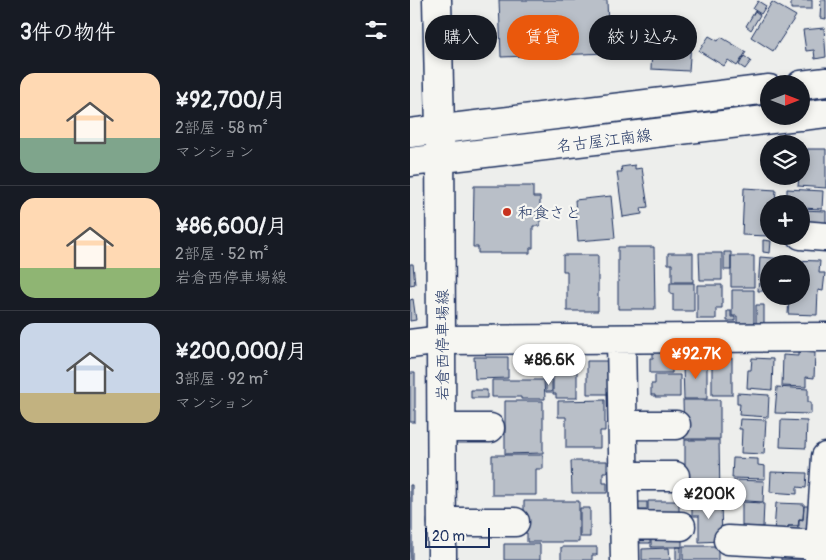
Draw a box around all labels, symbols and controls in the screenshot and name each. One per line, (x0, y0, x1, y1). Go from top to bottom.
chip: 購入 (425, 15, 497, 60)
chip: 賃貸 (507, 15, 579, 60)
chip: 絞り込み (589, 15, 697, 60)
icon: filters (362, 16, 390, 44)
text: 3件の物件 (20, 19, 116, 46)
north arrow (760, 75, 810, 125)
map controls (760, 75, 810, 305)
text: ¥92,700/月 (175, 87, 286, 114)
icon: home (60, 93, 120, 153)
text: 2部屋 · 58 m² (175, 118, 268, 138)
street label: 名古屋江南線 (555, 125, 653, 157)
button: layers (760, 135, 810, 185)
text: マンション (175, 142, 254, 162)
button: + (760, 195, 810, 245)
place label: 和食さと (517, 203, 581, 223)
marker: 和食さと (501, 206, 513, 218)
text: ¥86,600/月 (175, 213, 287, 240)
icon: home (60, 218, 120, 278)
text: 2部屋 · 52 m² (175, 244, 269, 264)
button: − (760, 255, 810, 305)
text: 岩倉西停車場線 (175, 268, 287, 288)
street label: 岩倉西停車場線 (433, 289, 453, 401)
text: ¥200,000/月 (175, 338, 307, 365)
pin: ¥92.7K (655, 338, 737, 380)
icon: home (60, 343, 120, 403)
pin: ¥86.6K (508, 344, 590, 386)
text: ¥92.7K (671, 344, 721, 364)
text: ¥86.6K (524, 350, 574, 370)
text: 3部屋 · 92 m² (175, 369, 268, 389)
text: マンション (175, 393, 254, 413)
pin: ¥200K (674, 478, 744, 520)
text: ¥200K (683, 484, 735, 504)
scale bar (425, 525, 490, 548)
text: 20 m (432, 528, 465, 545)

